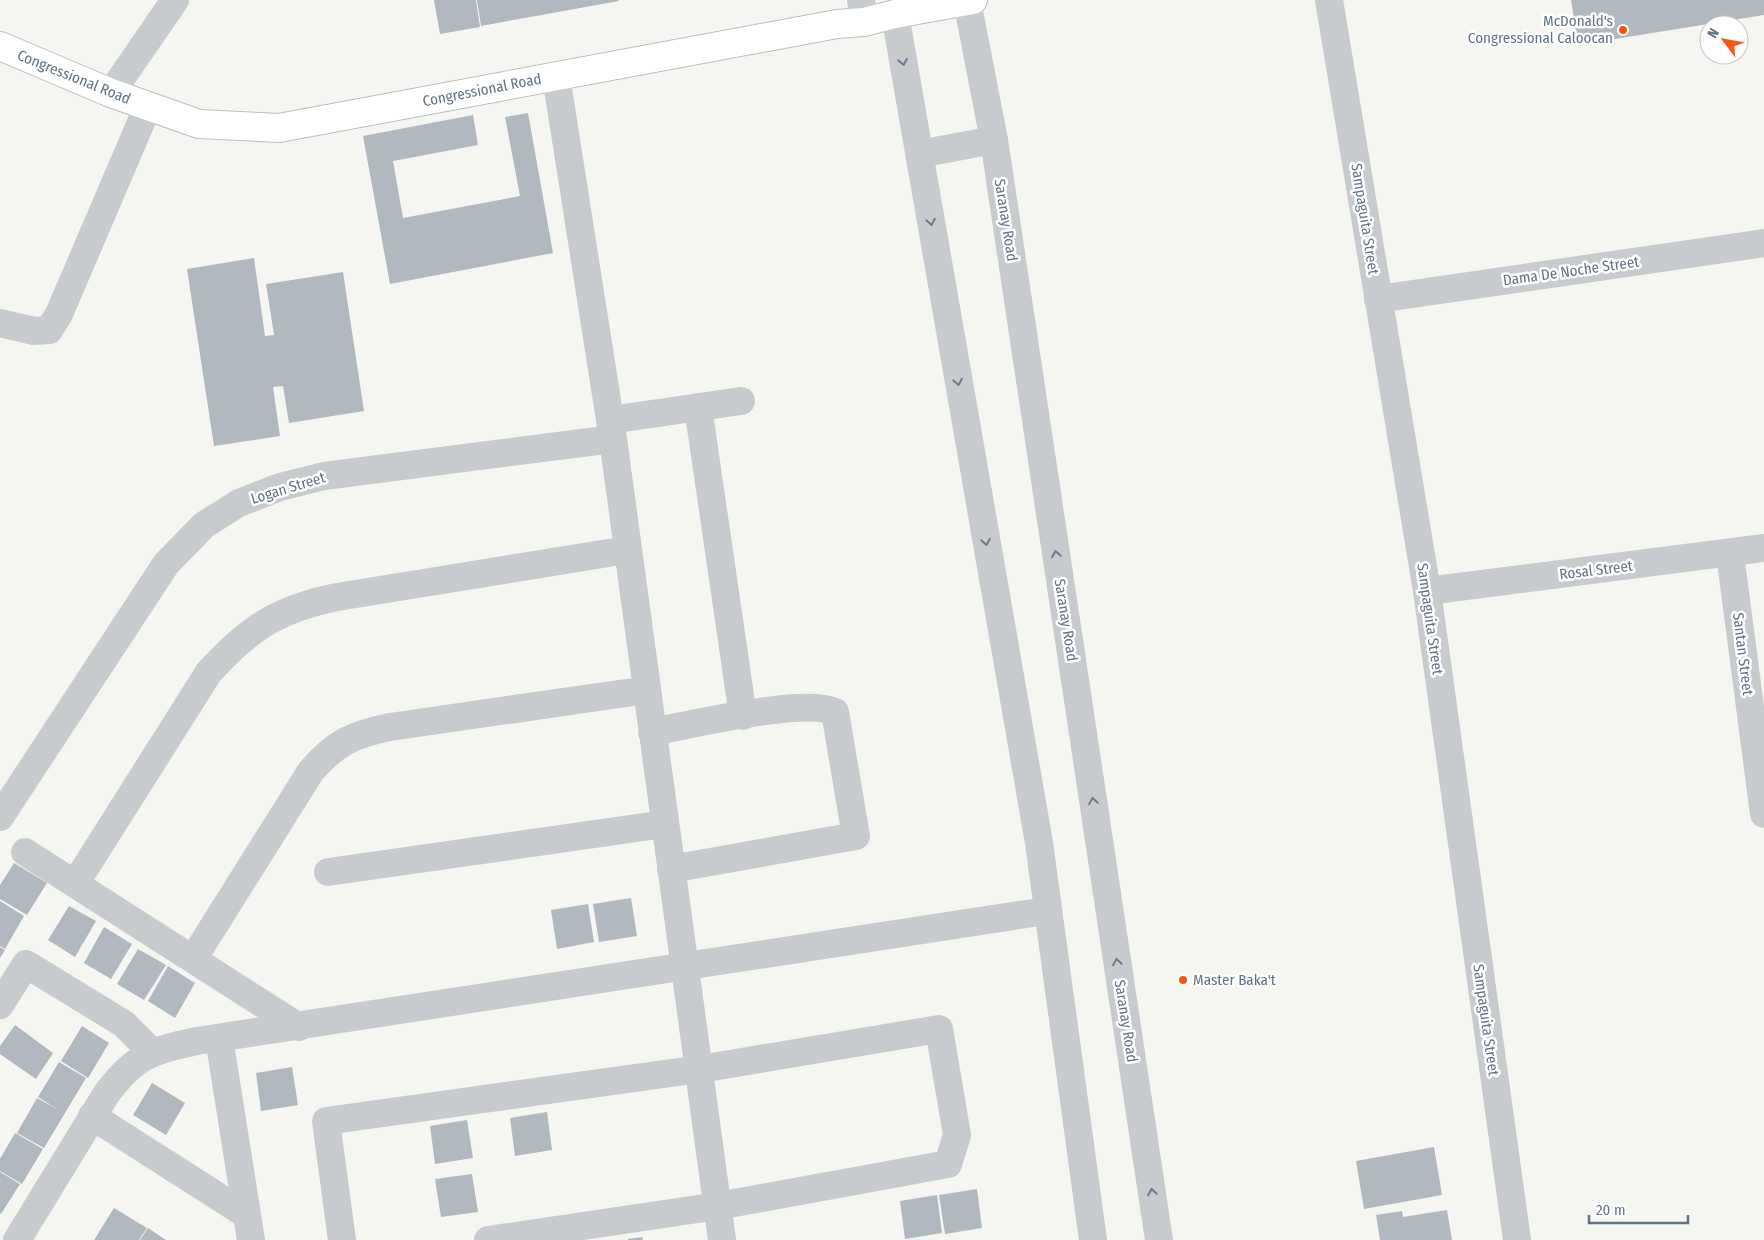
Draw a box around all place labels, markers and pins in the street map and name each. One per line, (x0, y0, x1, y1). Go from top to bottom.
place label: McDonald's Congressional Caloocan (1468, 12, 1613, 47)
marker: McDonald's Congressional Caloocan (1617, 24, 1629, 36)
place label: Master Baka't (1193, 971, 1276, 989)
marker: Master Baka't (1177, 974, 1189, 986)

